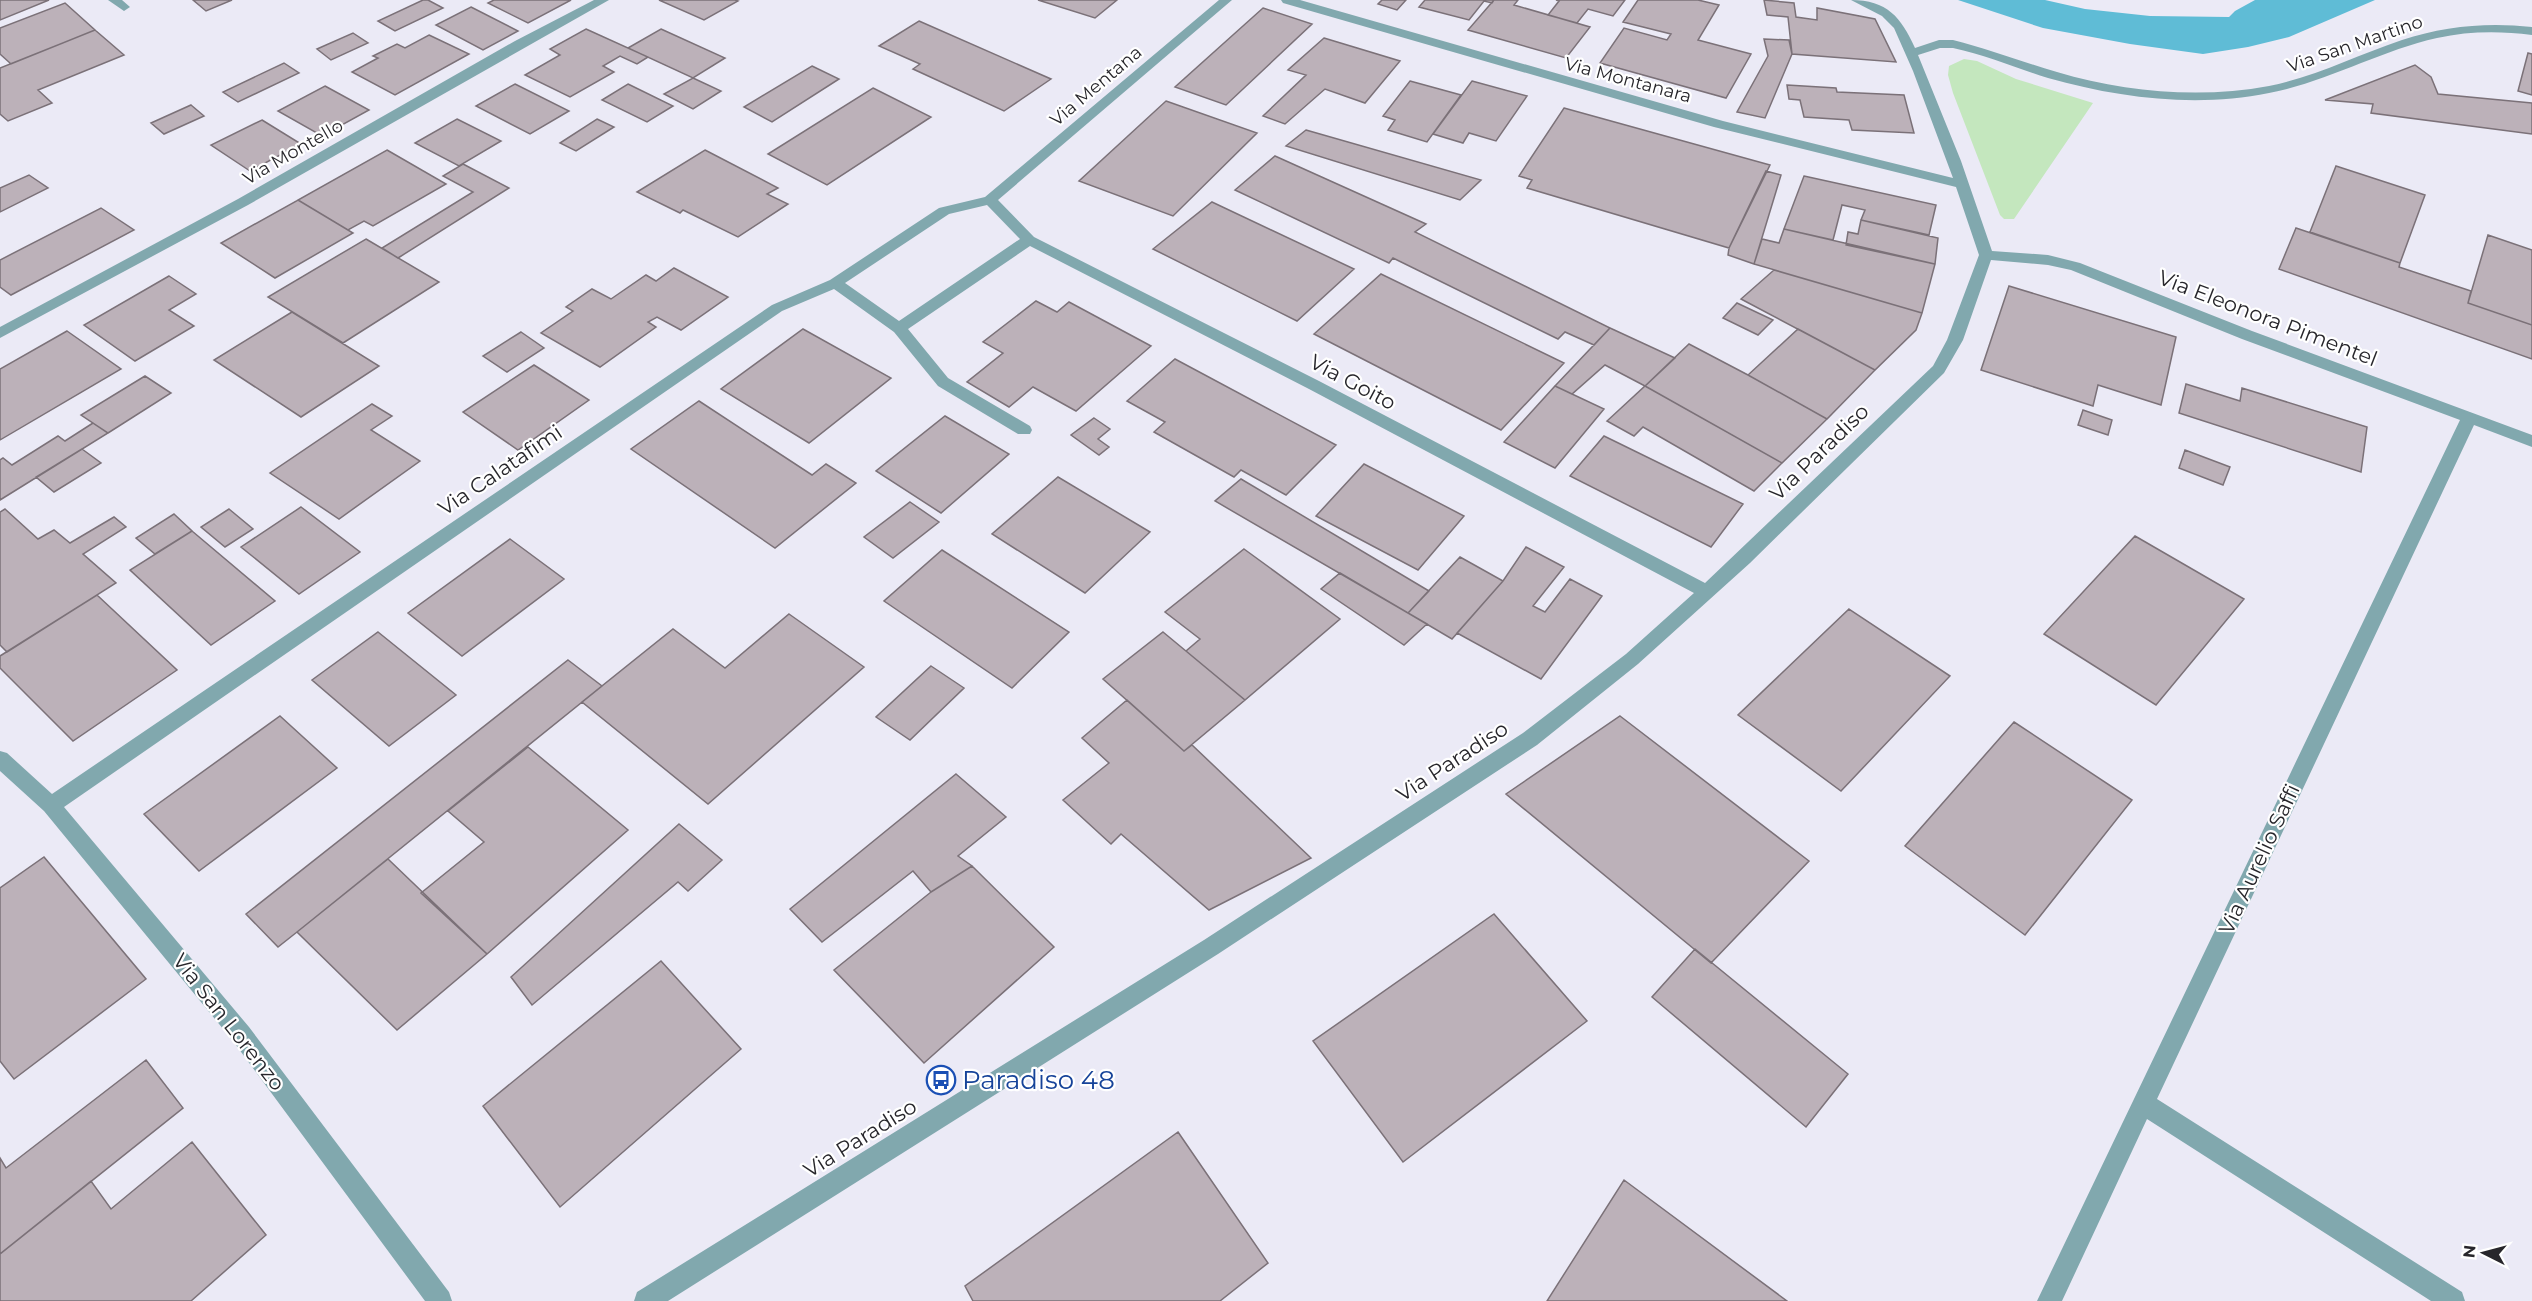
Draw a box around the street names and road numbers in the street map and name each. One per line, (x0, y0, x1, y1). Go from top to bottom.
street label: Via San Martino (2284, 10, 2426, 78)
street label: Via Mentana (1046, 41, 1146, 131)
street label: Via Montanara (1562, 52, 1694, 108)
street label: Via Montello (239, 115, 347, 189)
street label: Via Eleonora Pimentel (2155, 265, 2381, 371)
street label: Via Goito (1306, 349, 1400, 415)
street label: Via Paradiso (1764, 398, 1874, 506)
street label: Via Calatafimi (433, 419, 567, 521)
street label: Via Paradiso (1391, 716, 1513, 806)
street label: Via Aurelio Saffi (2213, 780, 2305, 938)
street label: Via San Lorenzo (168, 949, 290, 1095)
street label: Via Paradiso (799, 1093, 921, 1183)

